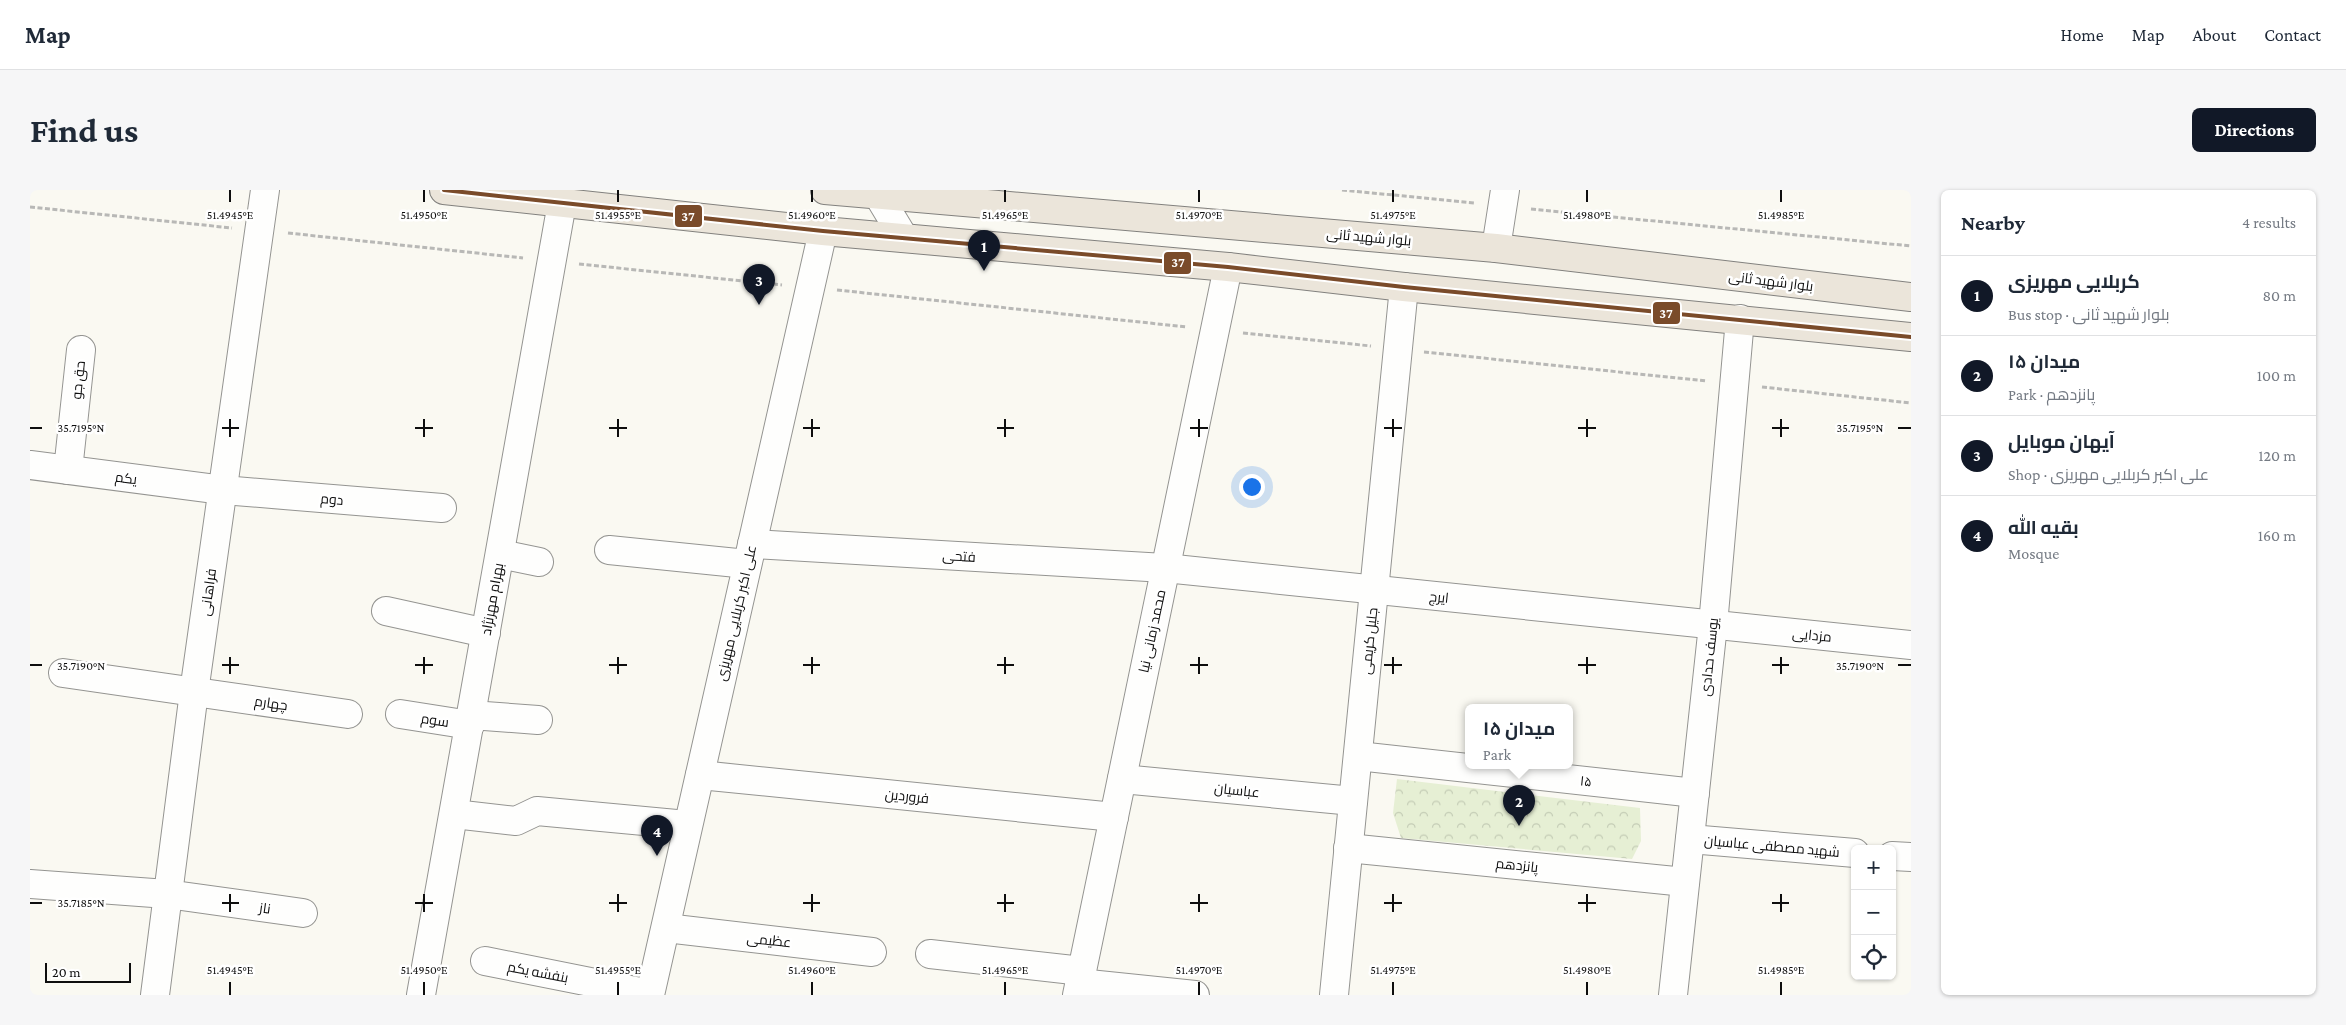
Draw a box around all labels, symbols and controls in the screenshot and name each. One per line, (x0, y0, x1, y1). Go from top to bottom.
text: Map (25, 21, 71, 48)
text: Home (2061, 25, 2104, 45)
text: Map (2132, 25, 2164, 45)
text: About (2192, 25, 2236, 45)
text: Contact (2264, 25, 2321, 45)
button: Directions (2192, 108, 2316, 152)
text: Find us (30, 111, 138, 150)
line badge: 37 (674, 204, 703, 228)
text: 51.4945°E (207, 208, 254, 222)
text: 51.4950°E (400, 208, 448, 222)
text: 51.4955°E (595, 208, 641, 222)
text: 37 (681, 208, 695, 224)
text: 51.4960°E (788, 208, 836, 222)
text: 51.4965°E (982, 208, 1029, 222)
text: 51.4970°E (1176, 208, 1223, 222)
text: 51.4975°E (1370, 208, 1416, 222)
text: 51.4980°E (1563, 208, 1612, 222)
text: 51.4985°E (1758, 208, 1805, 222)
text: Nearby (1961, 211, 2025, 235)
text: 4 results (2242, 214, 2296, 231)
street label: بلوار شهید ثانی (1326, 225, 1412, 249)
pin: 1 (968, 230, 1000, 271)
line badge: 37 (1163, 251, 1192, 275)
text: 37 (1171, 254, 1185, 270)
pin: 3 (743, 264, 775, 305)
street label: بلوار شهید ثانی (1728, 268, 1814, 294)
text: کربلایی مهریزی (2008, 271, 2140, 292)
text: 1 (1974, 287, 1980, 304)
text: 80 m (2262, 287, 2296, 304)
line badge: 37 (1652, 301, 1681, 325)
text: 37 (1659, 305, 1673, 321)
text: Bus stop · بلوار شهید ثانی (2008, 306, 2170, 323)
text: میدان ۱۵ (2008, 351, 2080, 372)
street label: حق جو (68, 360, 89, 400)
text: 2 (1973, 367, 1981, 384)
text: 100 m (2257, 367, 2296, 384)
text: Park · پانزدهم (2008, 386, 2095, 403)
text: 35.7195°N (58, 421, 105, 435)
text: 35.7195°N (1837, 421, 1884, 435)
text: آیهان موبایل (2008, 431, 2115, 452)
text: 3 (1973, 447, 1981, 464)
text: 120 m (2258, 447, 2296, 464)
text: Shop · علی اکبر کربلایی مهریزی (2008, 466, 2209, 483)
street label: یکم (114, 469, 138, 489)
your location (1239, 474, 1265, 500)
street label: دوم (320, 490, 344, 510)
text: بقیه الله (2008, 517, 2079, 538)
text: 4 (1973, 527, 1981, 544)
text: 160 m (2258, 527, 2296, 544)
street label: علی اکبر کربلایی مهریزی (713, 544, 759, 682)
text: Mosque (2008, 545, 2059, 562)
street label: فتحی (942, 547, 976, 565)
street label: بهرام مهرنژاد (478, 562, 508, 637)
street label: فراهانی (197, 567, 219, 617)
street label: محمد زمانی نیا (1135, 588, 1169, 674)
street label: ایرج (1428, 588, 1450, 607)
street label: جلیل کریمی (1358, 607, 1380, 675)
street label: یوسف حدادی (1697, 617, 1721, 697)
street label: مزدایی (1791, 625, 1833, 645)
text: 35.7190°N (57, 659, 105, 673)
text: 35.7190°N (1836, 659, 1884, 673)
street label: چهارم (253, 693, 289, 715)
popup (1465, 704, 1573, 769)
street label: سوم (419, 710, 450, 732)
text: میدان ۱۵ (1483, 718, 1555, 739)
text: Park (1483, 746, 1511, 763)
street label: ۱۵ (1579, 772, 1593, 790)
street label: عباسیان (1213, 780, 1261, 800)
pin: 2 (1503, 785, 1535, 826)
street label: فروردین (884, 786, 930, 806)
pin: 4 (641, 815, 673, 856)
street label: شهید مصطفی عباسیان (1704, 832, 1840, 860)
map controls (1851, 845, 1896, 980)
button: + (1851, 845, 1896, 890)
street label: پانزدهم (1495, 855, 1539, 877)
button: − (1851, 890, 1896, 935)
text: 35.7185°N (57, 896, 105, 910)
street label: ناز (257, 899, 272, 917)
street label: عظیمی (746, 930, 792, 950)
button: locate (1851, 935, 1896, 980)
street label: بنفشه یکم (506, 958, 570, 988)
scale bar (45, 960, 131, 983)
text: 51.4945°E (207, 963, 254, 977)
text: 51.4950°E (400, 963, 448, 977)
text: 51.4955°E (595, 963, 641, 977)
text: 51.4960°E (788, 963, 836, 977)
text: 51.4965°E (982, 963, 1029, 977)
text: 51.4970°E (1176, 963, 1223, 977)
text: 51.4975°E (1370, 963, 1416, 977)
text: 51.4980°E (1563, 963, 1612, 977)
text: 51.4985°E (1758, 963, 1805, 977)
text: 20 m (52, 964, 80, 980)

